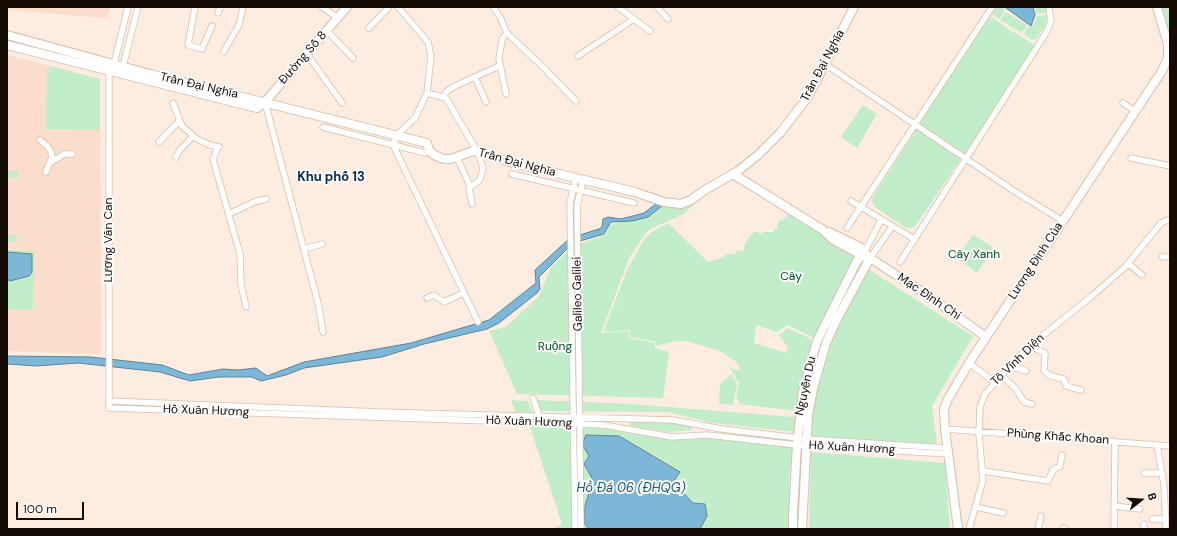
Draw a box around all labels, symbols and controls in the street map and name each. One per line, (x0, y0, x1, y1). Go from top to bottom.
street label: Đường Số 8 (276, 28, 330, 88)
street label: Trần Đại Nghĩa (798, 28, 848, 104)
street label: Trần Đại Nghĩa (159, 70, 239, 102)
street label: Trần Đại Nghĩa (477, 146, 557, 180)
district label: Khu phố 13 (297, 170, 365, 186)
street label: Lương Văn Can (102, 198, 116, 282)
street label: Lương Định Của (1006, 220, 1066, 302)
park label: Cây Xanh (948, 248, 1000, 262)
street label: Galileo Galilei (570, 257, 586, 331)
park label: Cây (780, 270, 802, 284)
street label: Mạc Đĩnh Chi (895, 271, 963, 323)
street label: Tô Vĩnh Diện (988, 331, 1048, 389)
park label: Ruộng (538, 340, 572, 354)
street label: Nguyễn Du (793, 355, 819, 417)
street label: Hồ Xuân Hương (162, 402, 250, 420)
street label: Hồ Xuân Hương (485, 413, 573, 431)
street label: Phùng Khắc Khoan (1006, 426, 1110, 448)
street label: Hồ Xuân Hương (808, 439, 896, 457)
north arrow (1121, 480, 1161, 520)
water label: Hồ Đá 06 (ĐHQG) (576, 481, 686, 497)
text: B (1145, 491, 1160, 502)
scale bar (18, 494, 86, 520)
text: 100 m (23, 501, 57, 517)

